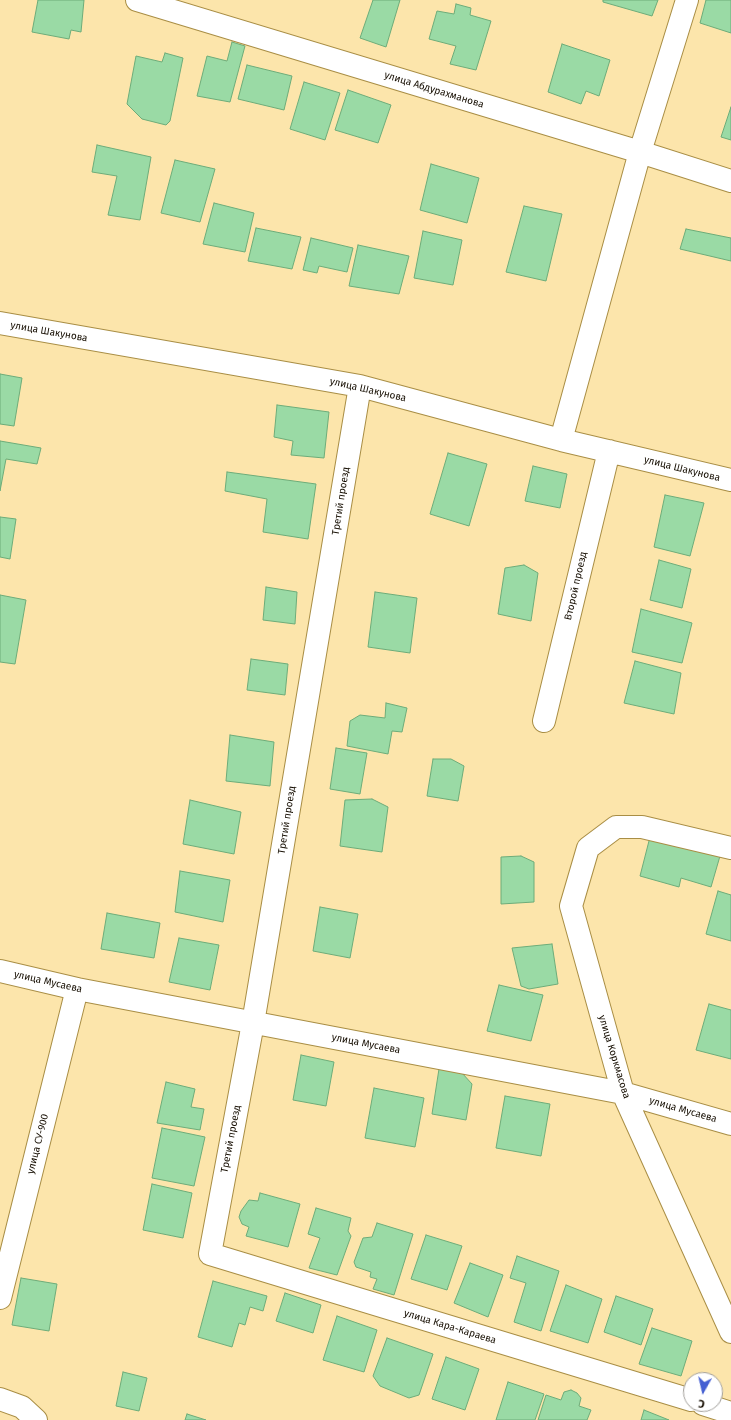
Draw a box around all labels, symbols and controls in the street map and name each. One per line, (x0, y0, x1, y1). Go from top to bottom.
street label: улица Абдурахманова (383, 69, 485, 111)
street label: улица Шакунова (10, 319, 88, 345)
street label: улица Шакунова (329, 375, 407, 405)
street label: улица Шакунова (643, 454, 721, 484)
street label: Третий проезд (330, 466, 352, 536)
street label: Второй проезд (562, 551, 590, 621)
street label: Третий проезд (276, 785, 298, 855)
street label: улица Мусаева (13, 968, 83, 996)
street label: улица Коркмасова (596, 1014, 632, 1100)
street label: улица Мусаева (331, 1031, 401, 1057)
street label: улица Мусаева (648, 1095, 718, 1125)
street label: Третий проезд (219, 1104, 243, 1174)
street label: улица СУ-900 (25, 1113, 51, 1175)
street label: улица Кара-Караева (402, 1307, 498, 1347)
north arrow (683, 1372, 723, 1412)
text: С (697, 1397, 705, 1410)

